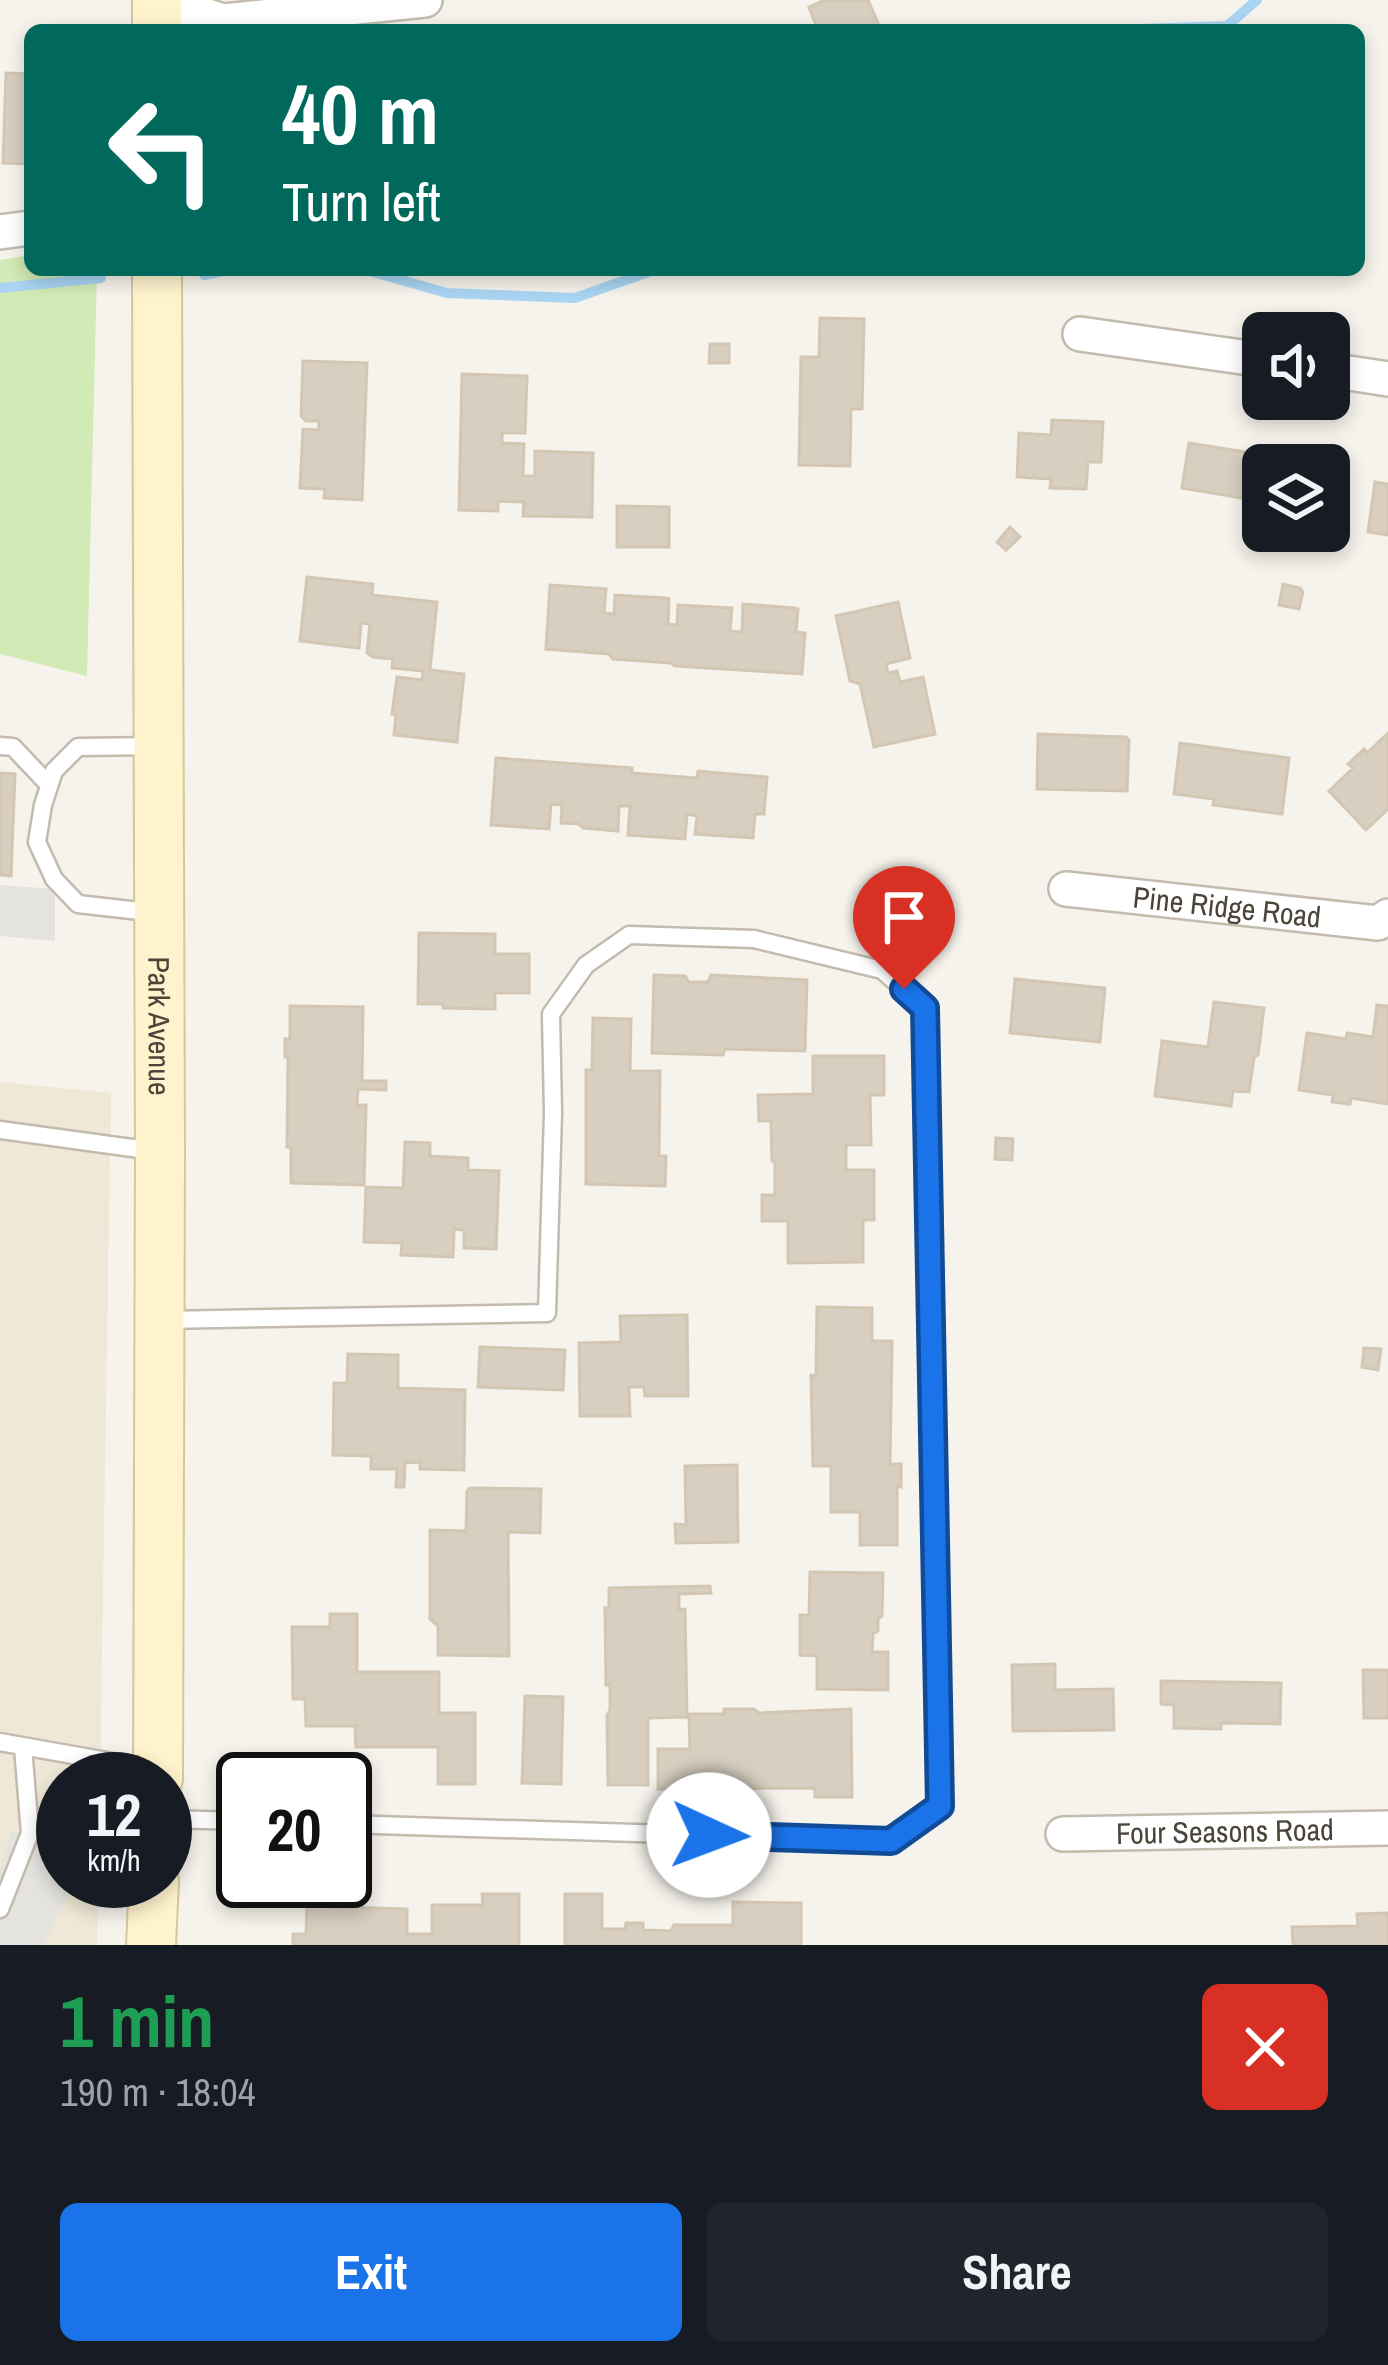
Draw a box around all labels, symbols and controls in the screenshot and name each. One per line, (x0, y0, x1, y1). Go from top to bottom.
text: 40 m (282, 57, 439, 170)
icon: left (84, 72, 240, 228)
text: Turn left (282, 165, 441, 238)
map controls (1242, 312, 1350, 552)
button: sound (1242, 312, 1350, 420)
button: layers (1242, 444, 1350, 552)
pin (853, 866, 955, 989)
street label: Pine Ridge Road (1131, 876, 1323, 937)
icon: arrive (871, 884, 937, 950)
street label: Park Avenue (139, 956, 180, 1096)
speed limit sign: 20 (216, 1752, 372, 1908)
position arrow (646, 1772, 772, 1898)
text: 12 (87, 1774, 141, 1855)
street label: Four Seasons Road (1116, 1809, 1334, 1853)
text: km/h (87, 1840, 141, 1880)
text: 1 min (60, 1972, 214, 2069)
button: close (1202, 1984, 1328, 2110)
text: 190 m · 18:04 (60, 2066, 256, 2118)
button: Exit (60, 2203, 682, 2341)
button: Share (706, 2203, 1328, 2341)

